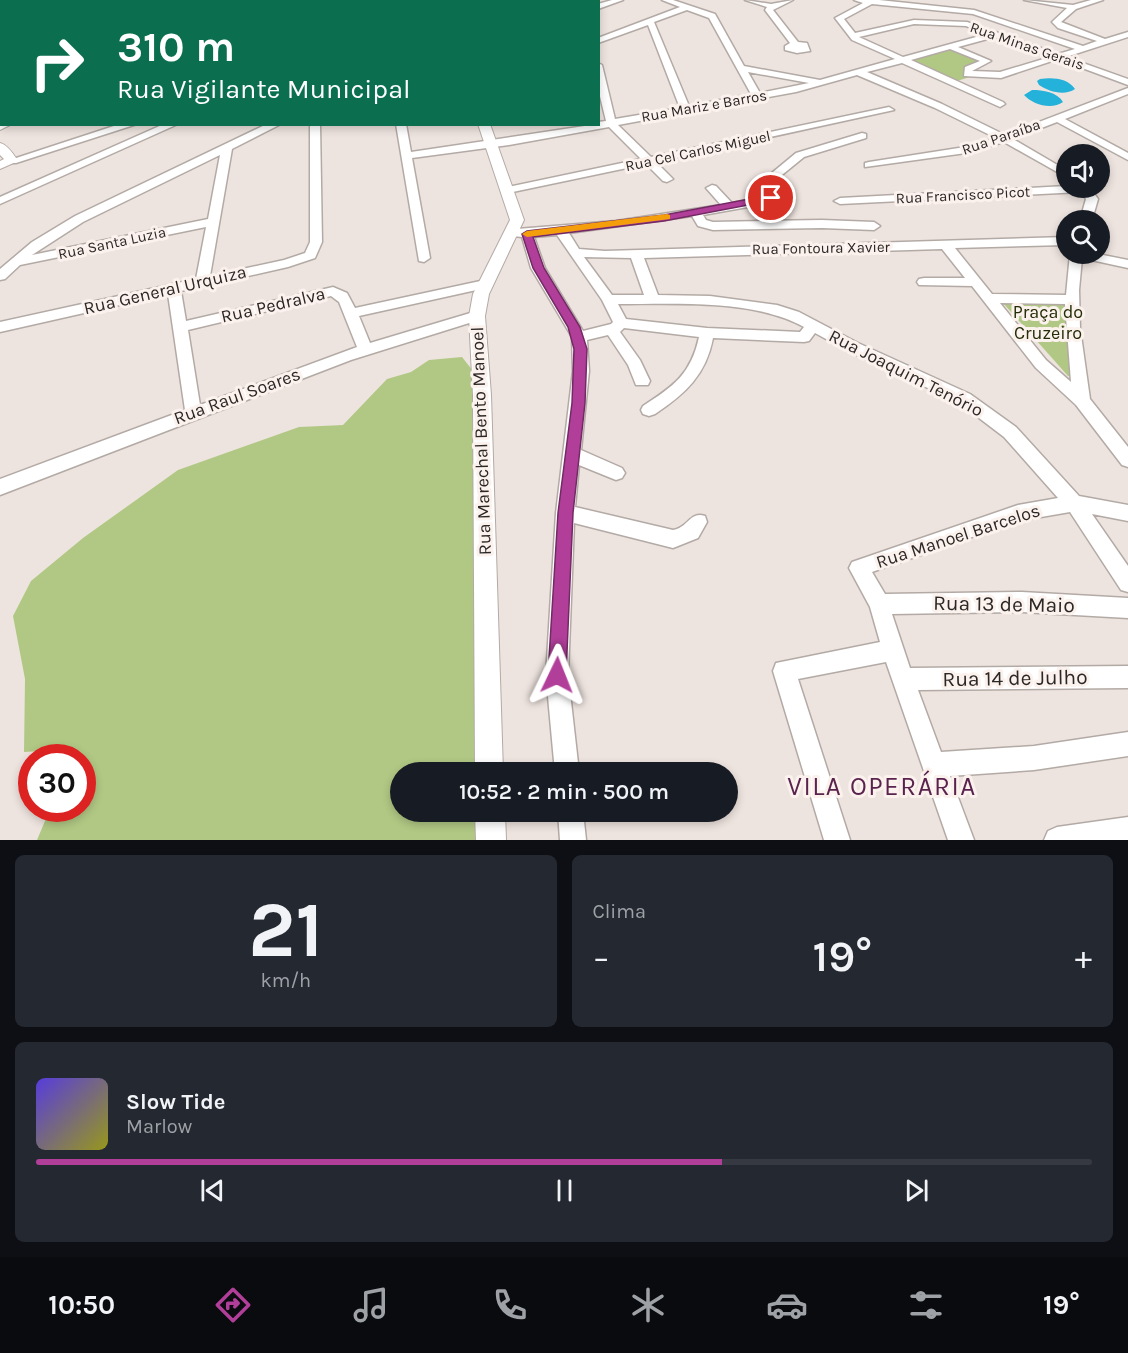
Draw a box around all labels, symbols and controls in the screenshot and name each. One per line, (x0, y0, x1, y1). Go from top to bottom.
street label: Rua Minas Gerais (968, 18, 1086, 74)
text: 310 m (117, 22, 235, 72)
icon: right (18, 24, 96, 102)
text: Rua Vigilante Municipal (117, 73, 411, 105)
street label: Rua Mariz e Barros (640, 86, 768, 126)
street label: Rua Paraíba (959, 115, 1043, 159)
street label: Rua Cel Carlos Miguel (624, 127, 772, 175)
map controls (1056, 144, 1110, 264)
button: sound (1056, 144, 1110, 198)
pin (745, 172, 796, 223)
icon: arrive (754, 181, 787, 214)
street label: Rua Francisco Picot (895, 182, 1031, 208)
button: search (1056, 210, 1110, 264)
street label: Rua Santa Luzia (56, 223, 168, 263)
street label: Rua Fontoura Xavier (752, 238, 891, 258)
street label: Rua General Urquiza (82, 261, 248, 319)
street label: Rua Pedralva (219, 282, 327, 328)
park label: Praça do Cruzeiro (1013, 301, 1083, 344)
street label: Rua Joaquim Tenório (825, 325, 987, 421)
street label: Rua Marechal Bento Manoel (466, 326, 496, 556)
street label: Rua Raul Soares (171, 363, 303, 429)
street label: Rua Manoel Barcelos (873, 499, 1043, 573)
street label: Rua 13 de Maio (933, 591, 1075, 617)
position arrow (525, 643, 589, 707)
street label: Rua 14 de Julho (942, 665, 1088, 691)
speed limit sign: 30 (18, 744, 96, 822)
district label: VILA OPERÁRIA (787, 770, 977, 802)
text: 10:52 · 2 min · 500 m (459, 779, 669, 805)
text: 21 (248, 884, 323, 976)
text: Clima (593, 900, 646, 923)
text: 19° (812, 930, 872, 982)
text: − (593, 938, 610, 976)
text: + (1075, 938, 1092, 976)
text: km/h (260, 969, 311, 992)
text: Slow Tide (126, 1089, 226, 1115)
text: Marlow (126, 1115, 192, 1138)
icon: previous (196, 1174, 229, 1207)
icon: pause (548, 1174, 581, 1207)
icon: next (900, 1174, 933, 1207)
icon: directions (212, 1284, 254, 1326)
icon: music (350, 1284, 392, 1326)
icon: phone (489, 1284, 531, 1326)
icon: climate (627, 1284, 669, 1326)
icon: car (766, 1284, 808, 1326)
icon: filters (905, 1284, 947, 1326)
text: 10:50 (48, 1289, 115, 1321)
text: 19° (1043, 1289, 1080, 1321)

